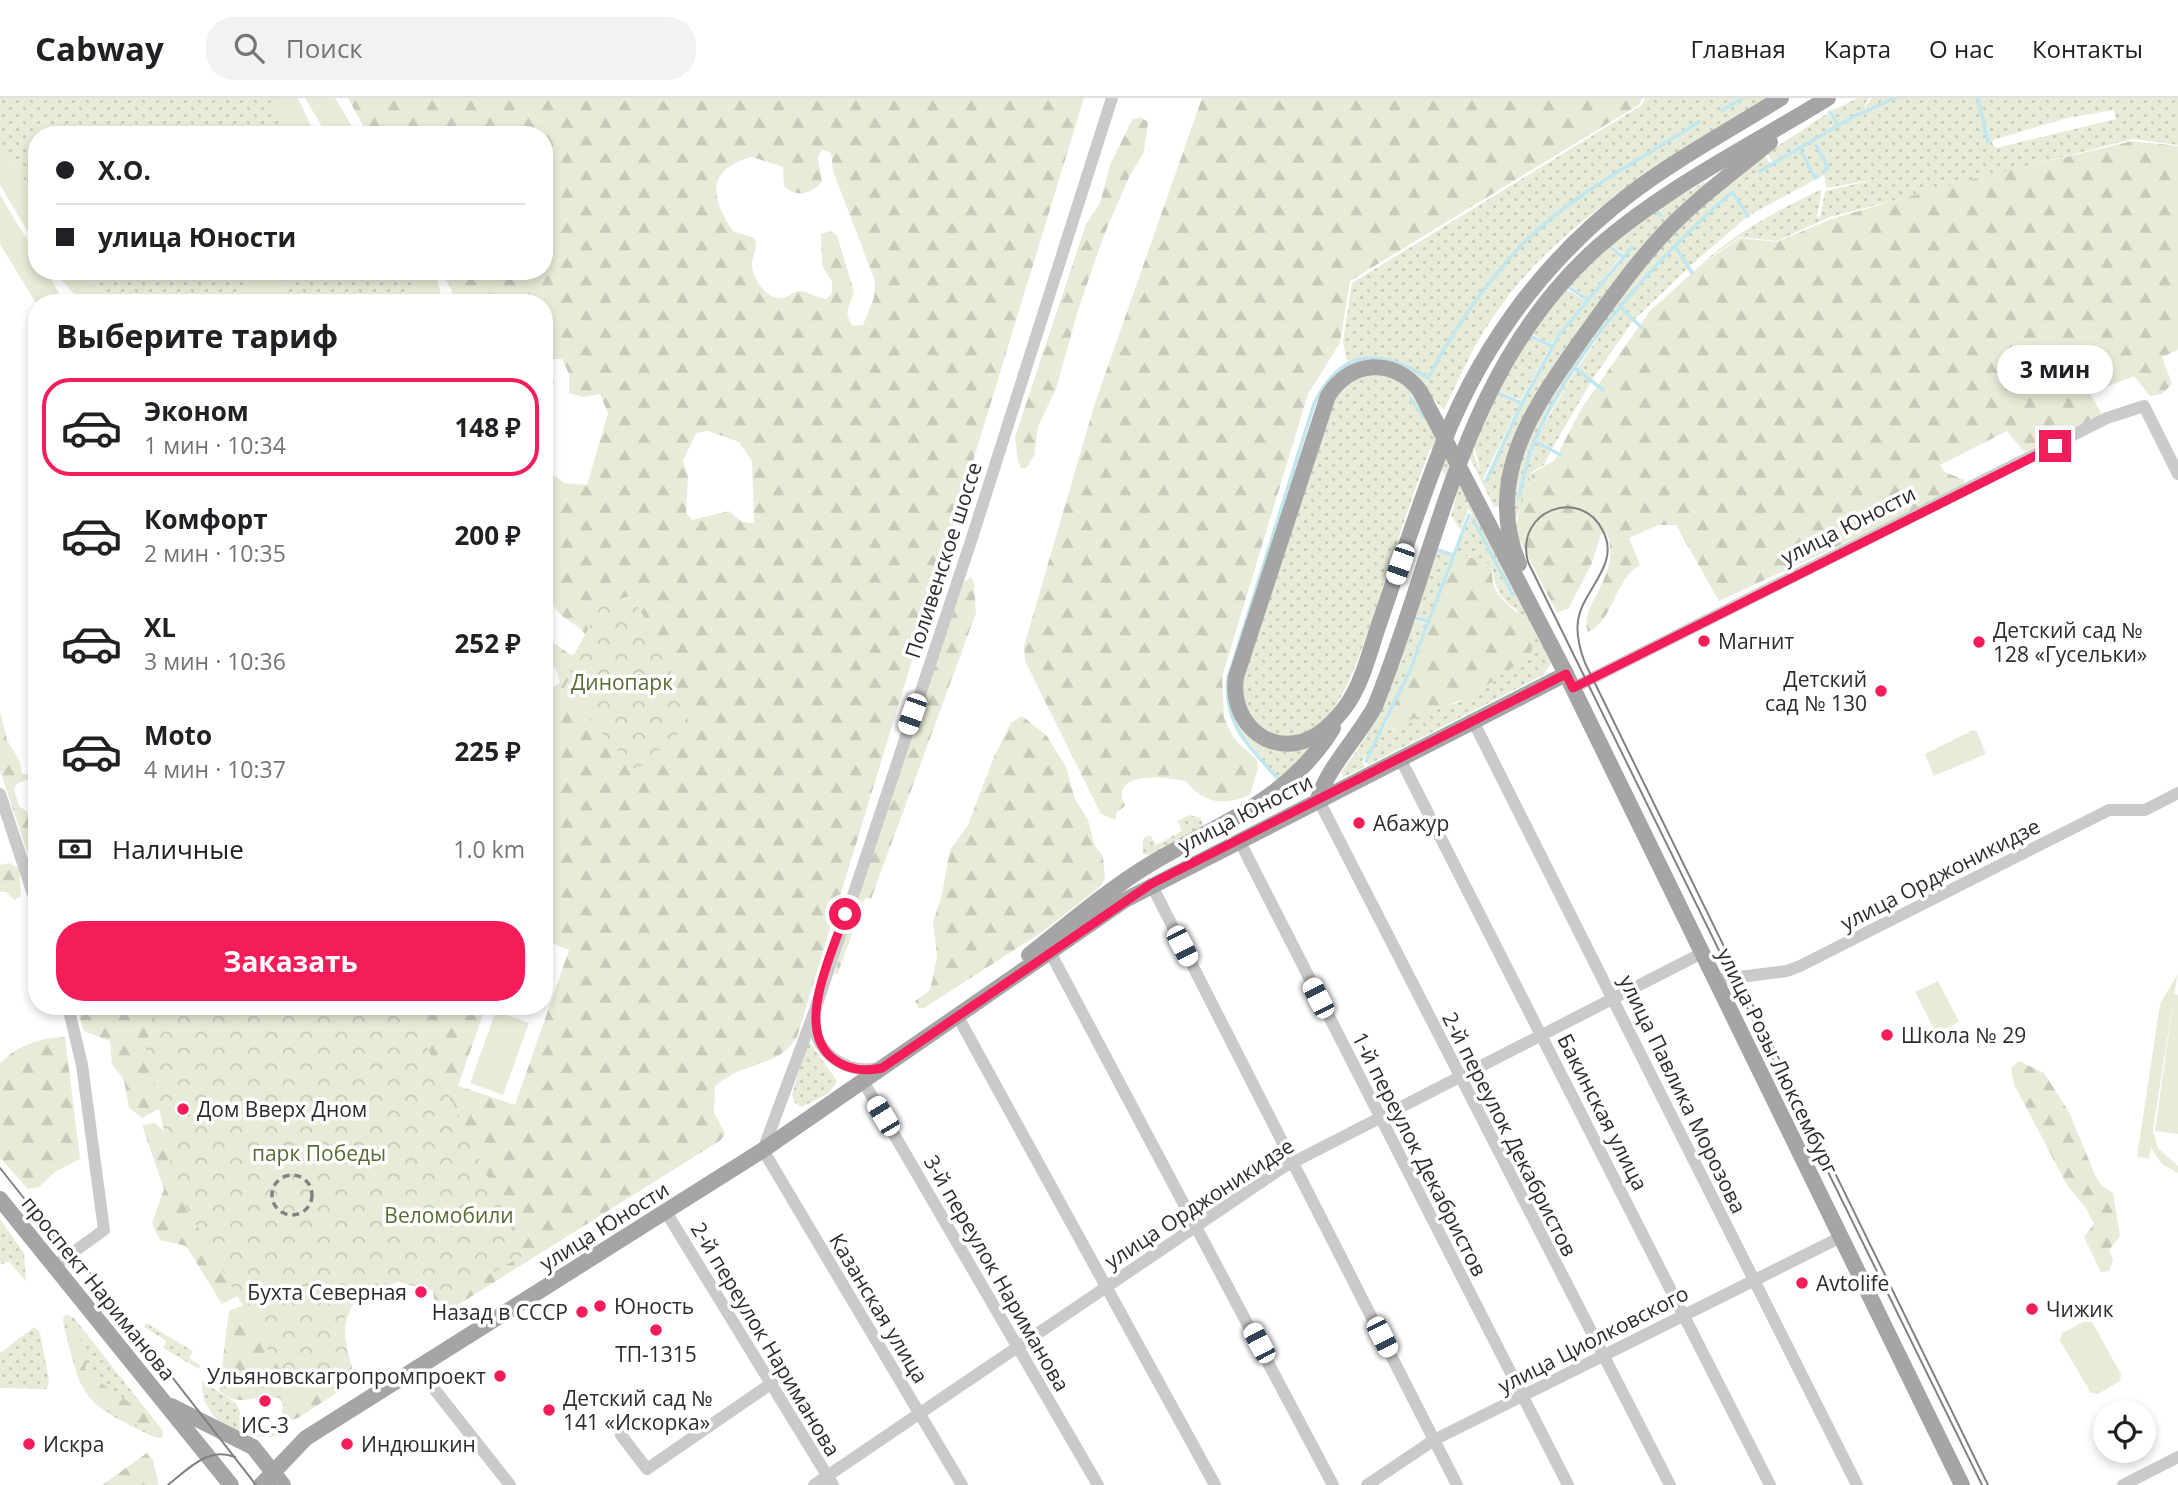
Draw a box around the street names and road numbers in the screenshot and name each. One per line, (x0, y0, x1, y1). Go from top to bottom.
street label: Поливенское шоссе (898, 458, 988, 662)
street label: улица Юности (1776, 479, 1920, 571)
street label: улица Юности (1173, 767, 1317, 859)
street label: улица Орджоникидзе (1835, 812, 2045, 936)
street label: улица Розы Люксембург (1711, 943, 1845, 1179)
street label: улица Павлика Морозова (1613, 970, 1753, 1218)
street label: 2-й переулок Декабристов (1436, 1007, 1584, 1261)
street label: 1-й переулок Декабристов (1346, 1027, 1494, 1281)
street label: Бакинская улица (1551, 1029, 1655, 1195)
street label: улица Орджоникидзе (1099, 1131, 1299, 1275)
street label: 3-й переулок Нариманова (918, 1150, 1076, 1396)
street label: улица Юности (534, 1175, 674, 1277)
street label: проспект Нариманова (16, 1190, 182, 1386)
street label: 2-й переулок Нариманова (685, 1217, 847, 1461)
street label: Казанская улица (823, 1228, 935, 1388)
street label: улица Циолковского (1493, 1279, 1693, 1399)

